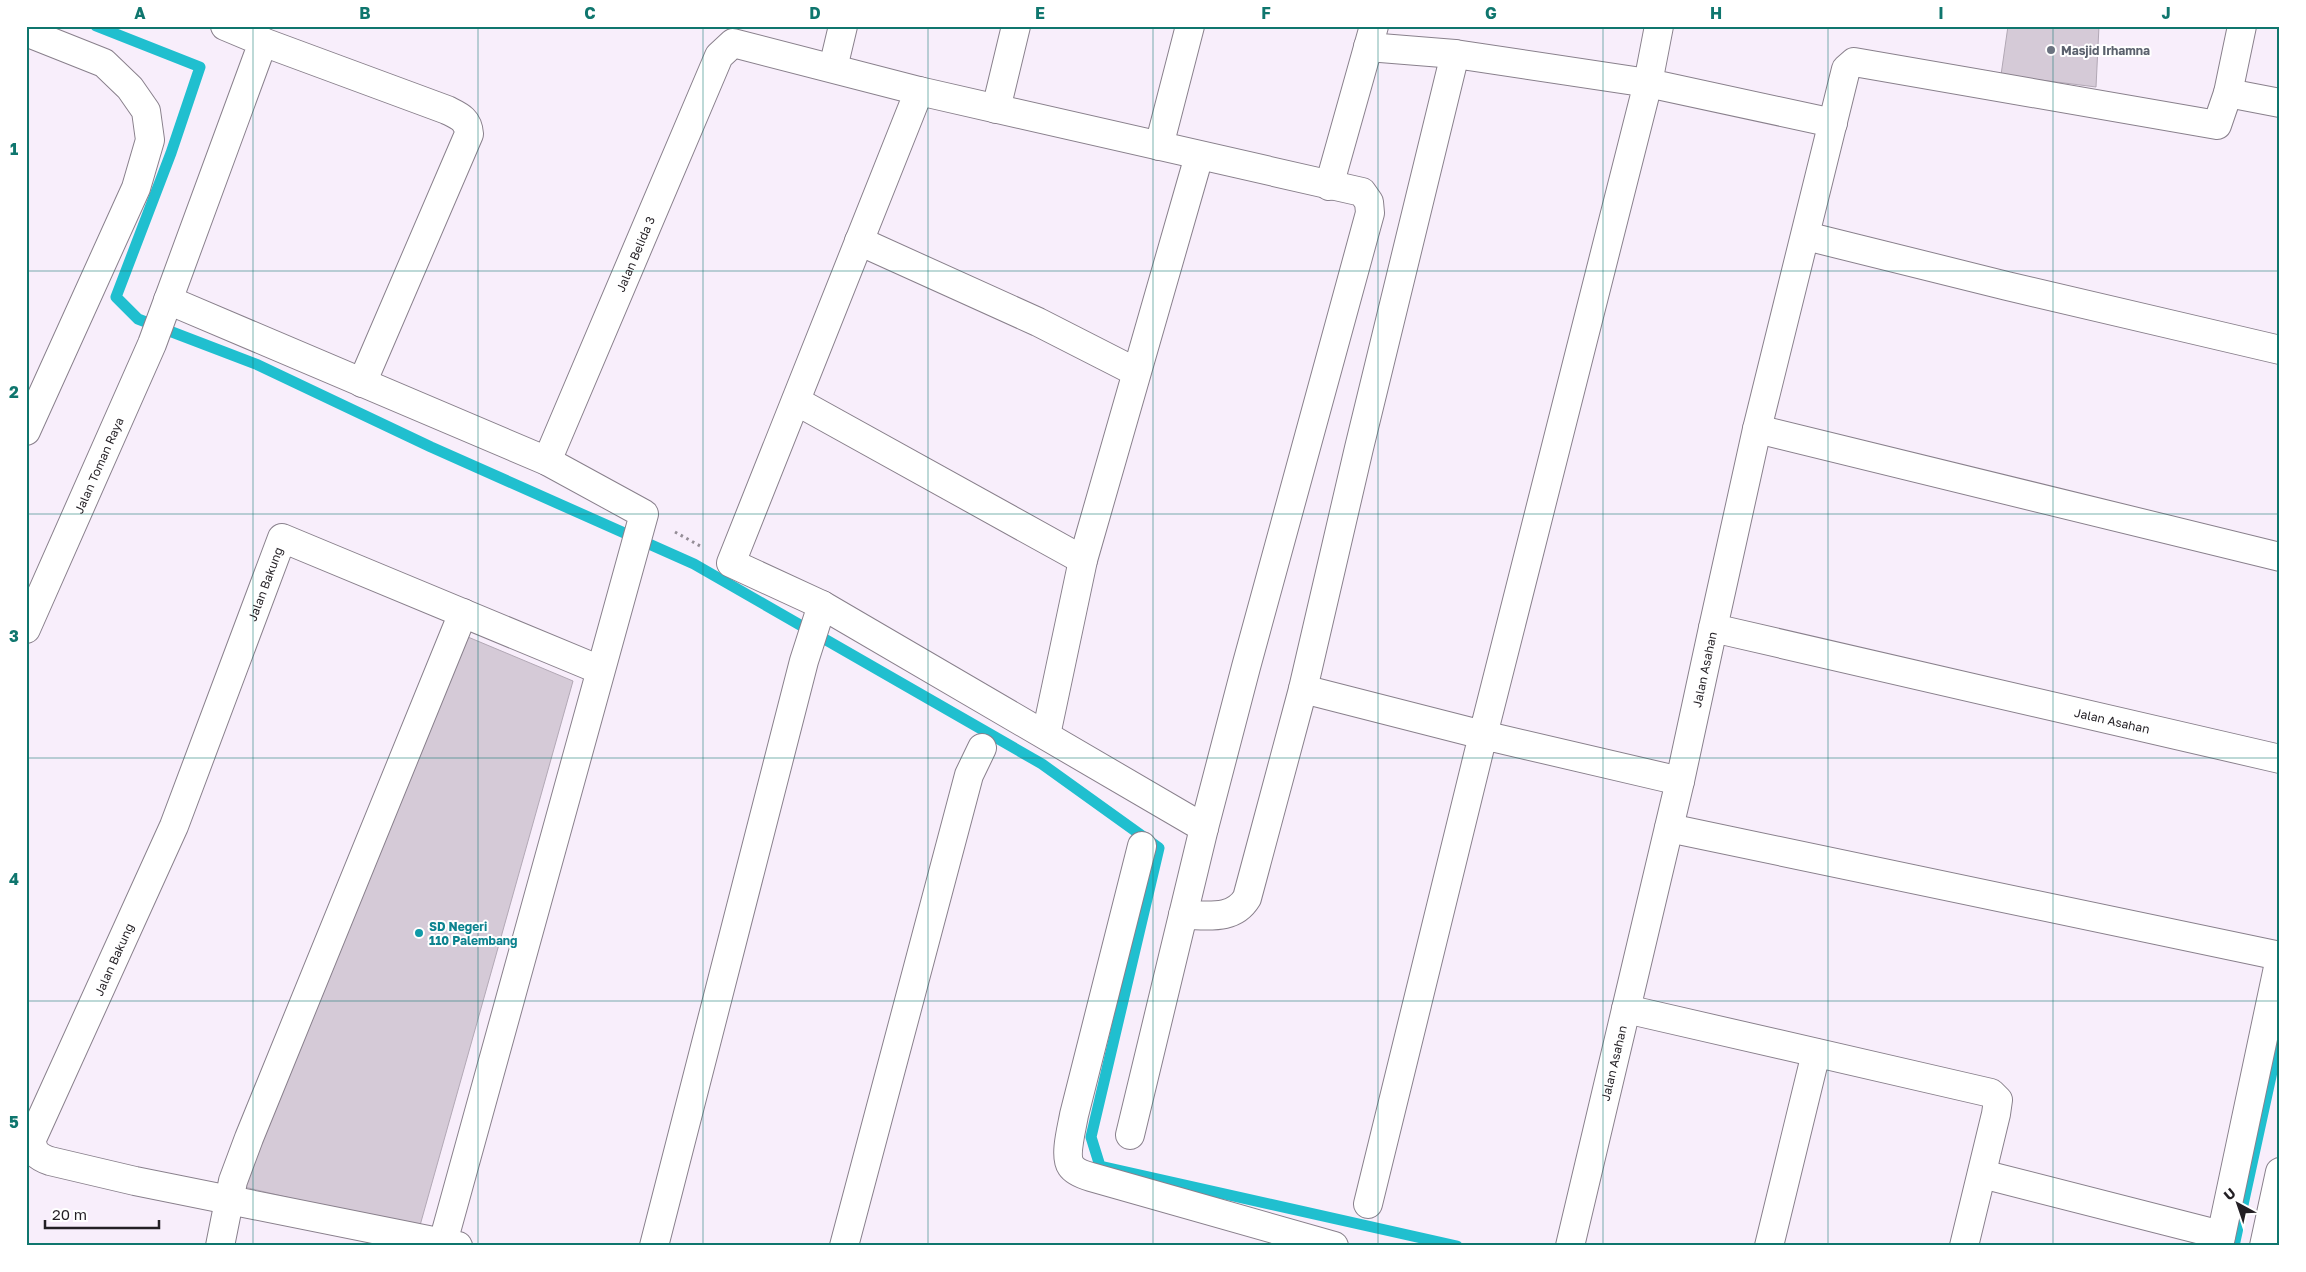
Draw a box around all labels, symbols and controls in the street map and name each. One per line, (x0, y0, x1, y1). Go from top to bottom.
text: A (134, 3, 146, 23)
text: B (359, 3, 371, 23)
text: C (584, 3, 596, 23)
text: D (809, 3, 821, 23)
text: E (1035, 3, 1045, 23)
text: F (1261, 3, 1271, 23)
text: G (1485, 3, 1497, 23)
text: H (1710, 3, 1722, 23)
text: I (1938, 3, 1944, 23)
text: J (2161, 3, 2171, 23)
place label: Masjid Irhamna (2061, 43, 2150, 58)
marker: Masjid Irhamna (2045, 44, 2057, 56)
text: 1 (10, 139, 18, 159)
street label: Jalan Belida 3 (612, 214, 658, 294)
text: 2 (9, 382, 19, 402)
street label: Jalan Toman Raya (71, 415, 126, 516)
street label: Jalan Bakung (244, 545, 286, 623)
text: 3 (9, 626, 19, 646)
street label: Jalan Asahan (1689, 630, 1720, 709)
street label: Jalan Asahan (2073, 704, 2151, 736)
text: 4 (9, 869, 19, 889)
place label: SD Negeri 110 Palembang (429, 919, 518, 948)
street label: Jalan Bakung (91, 921, 136, 998)
marker: SD Negeri 110 Palembang (413, 927, 425, 939)
street label: Jalan Asahan (1597, 1024, 1629, 1102)
text: 5 (9, 1112, 19, 1132)
north arrow (2214, 1180, 2264, 1230)
text: U (2220, 1184, 2239, 1203)
scale bar (45, 1197, 159, 1229)
text: 20 m (52, 1205, 87, 1223)

